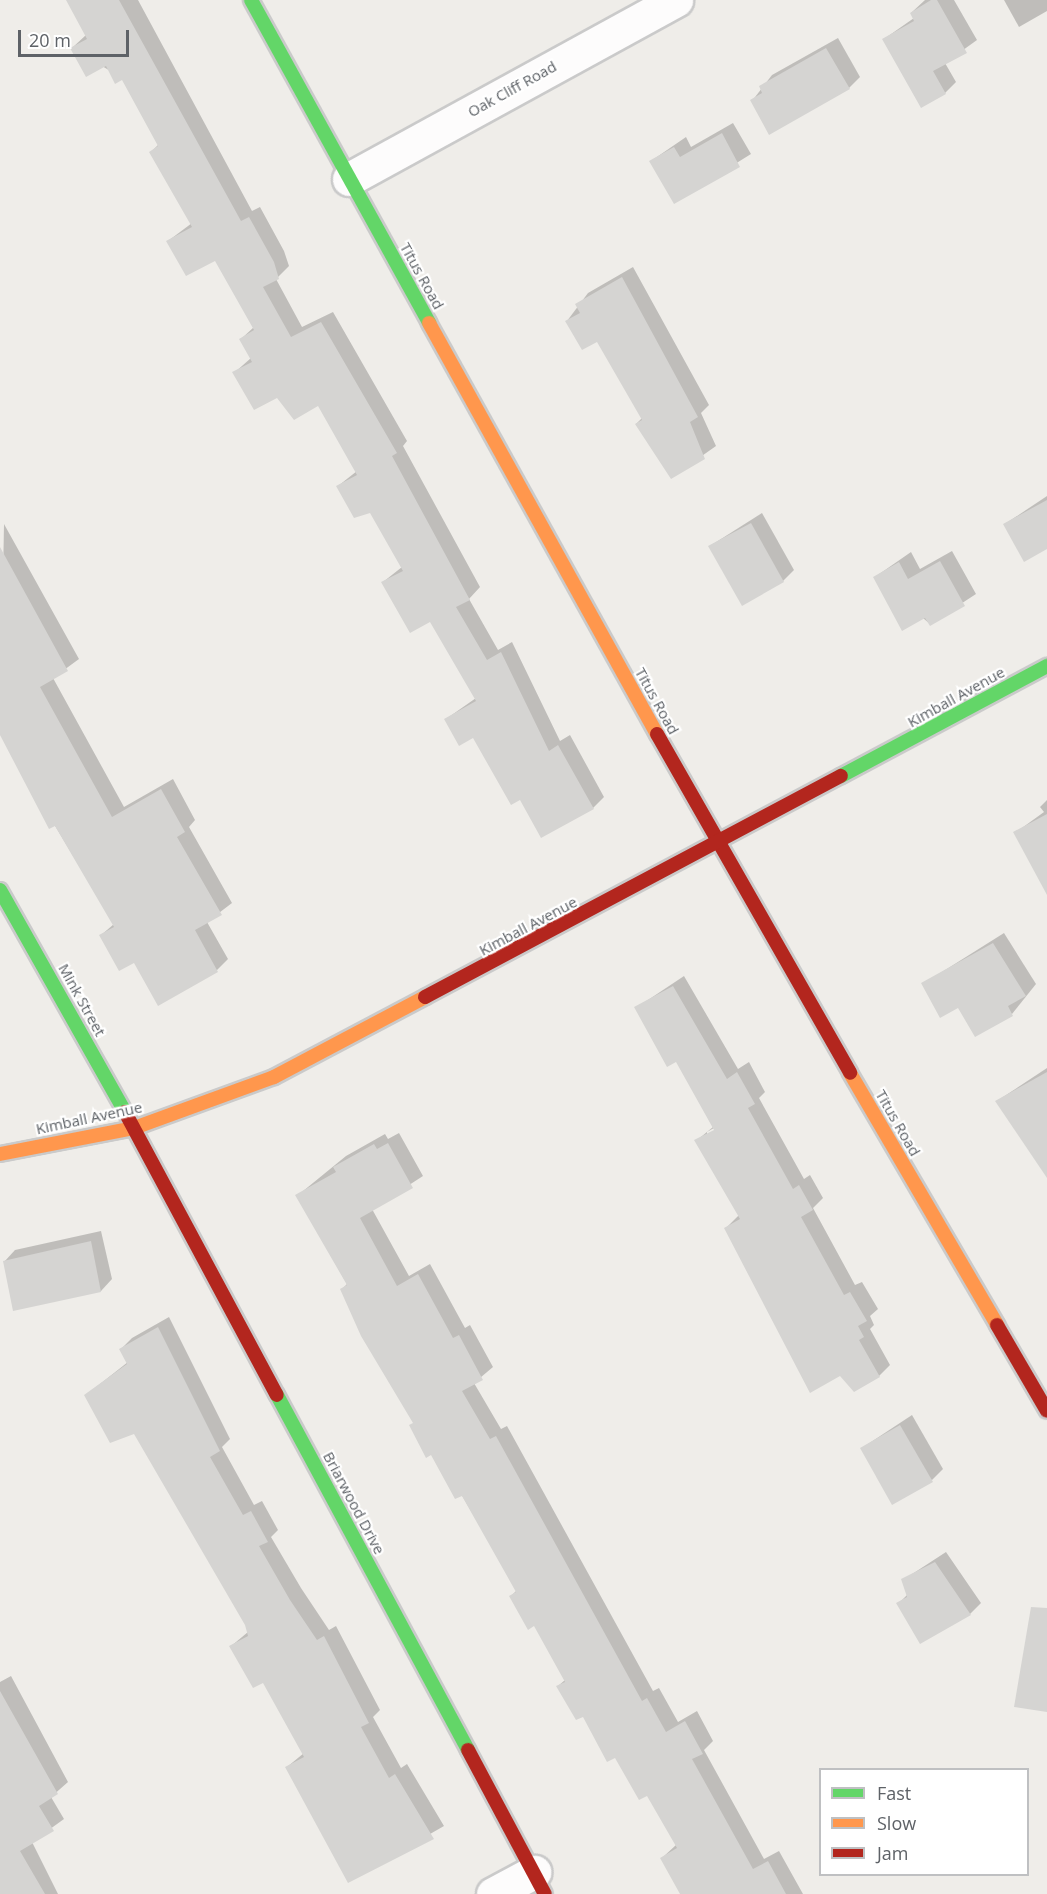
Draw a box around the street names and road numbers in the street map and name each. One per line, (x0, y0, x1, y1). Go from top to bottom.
street label: Oak Cliff Road (465, 57, 559, 121)
street label: Titus Road (396, 240, 448, 312)
street label: Kimball Avenue (904, 663, 1008, 731)
street label: Titus Road (631, 665, 683, 737)
street label: Kimball Avenue (476, 893, 580, 959)
street label: Mink Street (55, 961, 109, 1039)
street label: Titus Road (872, 1087, 924, 1159)
street label: Kimball Avenue (34, 1098, 144, 1138)
street label: Briarwood Drive (319, 1449, 389, 1557)

